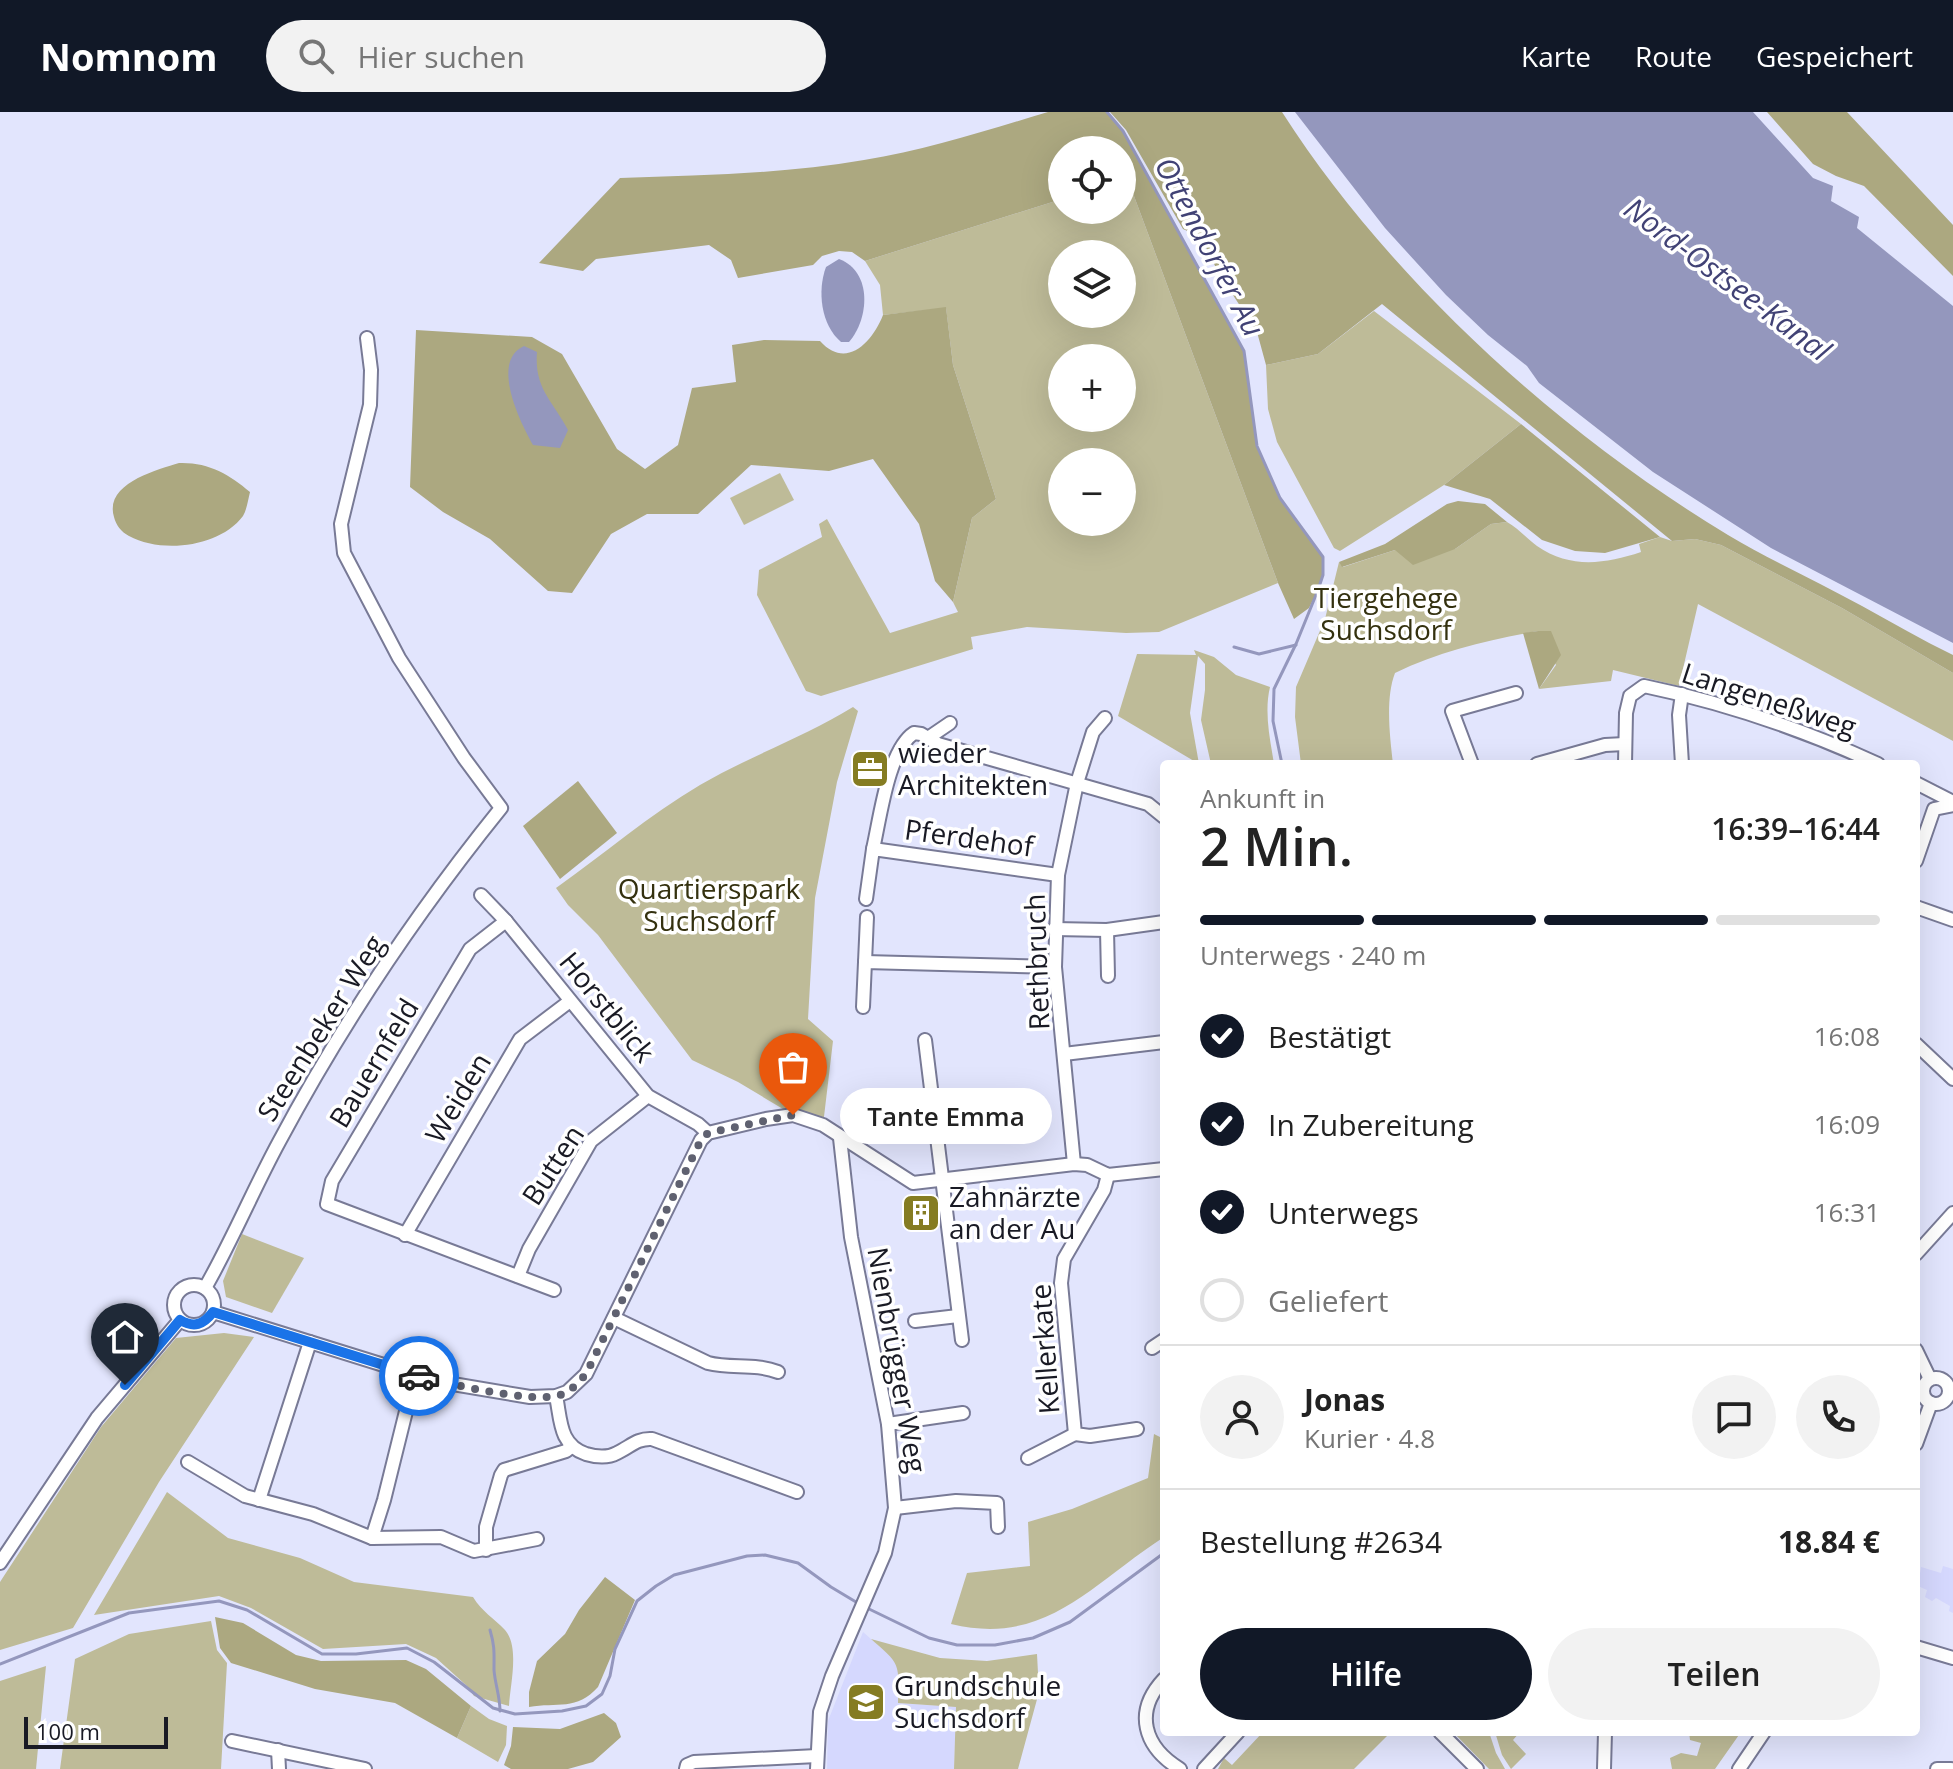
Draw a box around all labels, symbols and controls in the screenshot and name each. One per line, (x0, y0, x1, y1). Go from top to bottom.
search box (266, 20, 826, 92)
text: Nomnom (40, 30, 218, 82)
icon: search (294, 34, 338, 78)
text: Hier suchen (358, 36, 525, 77)
text: Karte (1521, 37, 1591, 75)
text: Route (1635, 37, 1712, 75)
text: Gespeichert (1756, 37, 1913, 75)
map controls (1048, 136, 1136, 536)
button: locate (1048, 136, 1136, 224)
water label: Ottendorfer Au (1146, 149, 1275, 343)
water label: Nord-Ostsee-Kanal (1616, 188, 1841, 371)
button: layers (1048, 240, 1136, 328)
button: + (1048, 344, 1136, 432)
button: − (1048, 448, 1136, 536)
park label: Tiergehege Suchsdorf (1314, 578, 1458, 648)
street label: Langeneßweg (1677, 653, 1861, 745)
place label: wieder Architekten (898, 733, 1048, 803)
office icon: wieder Architekten (849, 748, 891, 790)
text: Ankunft in (1200, 780, 1325, 816)
text: 16:39–16:44 (1711, 808, 1880, 849)
street label: Pferdehof (902, 809, 1038, 865)
text: 2 Min. (1200, 810, 1353, 881)
park label: Quartierspark Suchsdorf (618, 869, 800, 939)
street label: Rethbruch (1015, 893, 1057, 1031)
street label: Steenbeker Weg (248, 927, 393, 1128)
text: Unterwegs · 240 m (1200, 937, 1426, 973)
street label: Horstblick (552, 943, 664, 1070)
street label: Bauernfeld (320, 991, 427, 1134)
icon: check (1200, 1014, 1244, 1058)
text: Bestätigt (1268, 1016, 1391, 1057)
text: 16:08 (1814, 1018, 1880, 1054)
pin (759, 1033, 827, 1115)
street label: Weiden (415, 1045, 499, 1150)
icon: bag (771, 1045, 815, 1089)
callout: Tante Emma (841, 1087, 1053, 1143)
text: Tante Emma (867, 1098, 1025, 1134)
icon: check (1200, 1102, 1244, 1146)
text: In Zubereitung (1268, 1104, 1474, 1145)
text: 16:09 (1814, 1106, 1880, 1142)
street label: Butten (512, 1117, 592, 1212)
place label: Zahnärzte an der Au (949, 1177, 1081, 1247)
icon: check (1200, 1190, 1244, 1234)
building icon: Zahnärzte an der Au (900, 1192, 942, 1234)
text: Unterwegs (1268, 1192, 1419, 1233)
text: 16:31 (1814, 1194, 1880, 1230)
street label: Nienbrügger Weg (859, 1244, 937, 1476)
text: Geliefert (1268, 1280, 1389, 1321)
street label: Kellerkate (1021, 1283, 1067, 1415)
pin (91, 1303, 159, 1385)
icon: home (103, 1315, 147, 1359)
courier (379, 1336, 459, 1416)
icon: car (397, 1354, 441, 1398)
button: person (1200, 1375, 1284, 1459)
button: chat (1692, 1375, 1776, 1459)
button: phone (1796, 1375, 1880, 1459)
text: Jonas (1304, 1379, 1385, 1420)
text: Kurier · 4.8 (1304, 1420, 1435, 1456)
text: Bestellung #2634 (1200, 1521, 1442, 1562)
text: 18.84 € (1778, 1521, 1880, 1562)
button: Hilfe (1200, 1628, 1532, 1720)
button: Teilen (1548, 1628, 1880, 1720)
place label: Grundschule Suchsdorf (894, 1666, 1061, 1736)
school or university icon: Grundschule Suchsdorf (845, 1681, 887, 1723)
scale bar (24, 1713, 168, 1749)
text: 100 m (36, 1716, 100, 1746)

